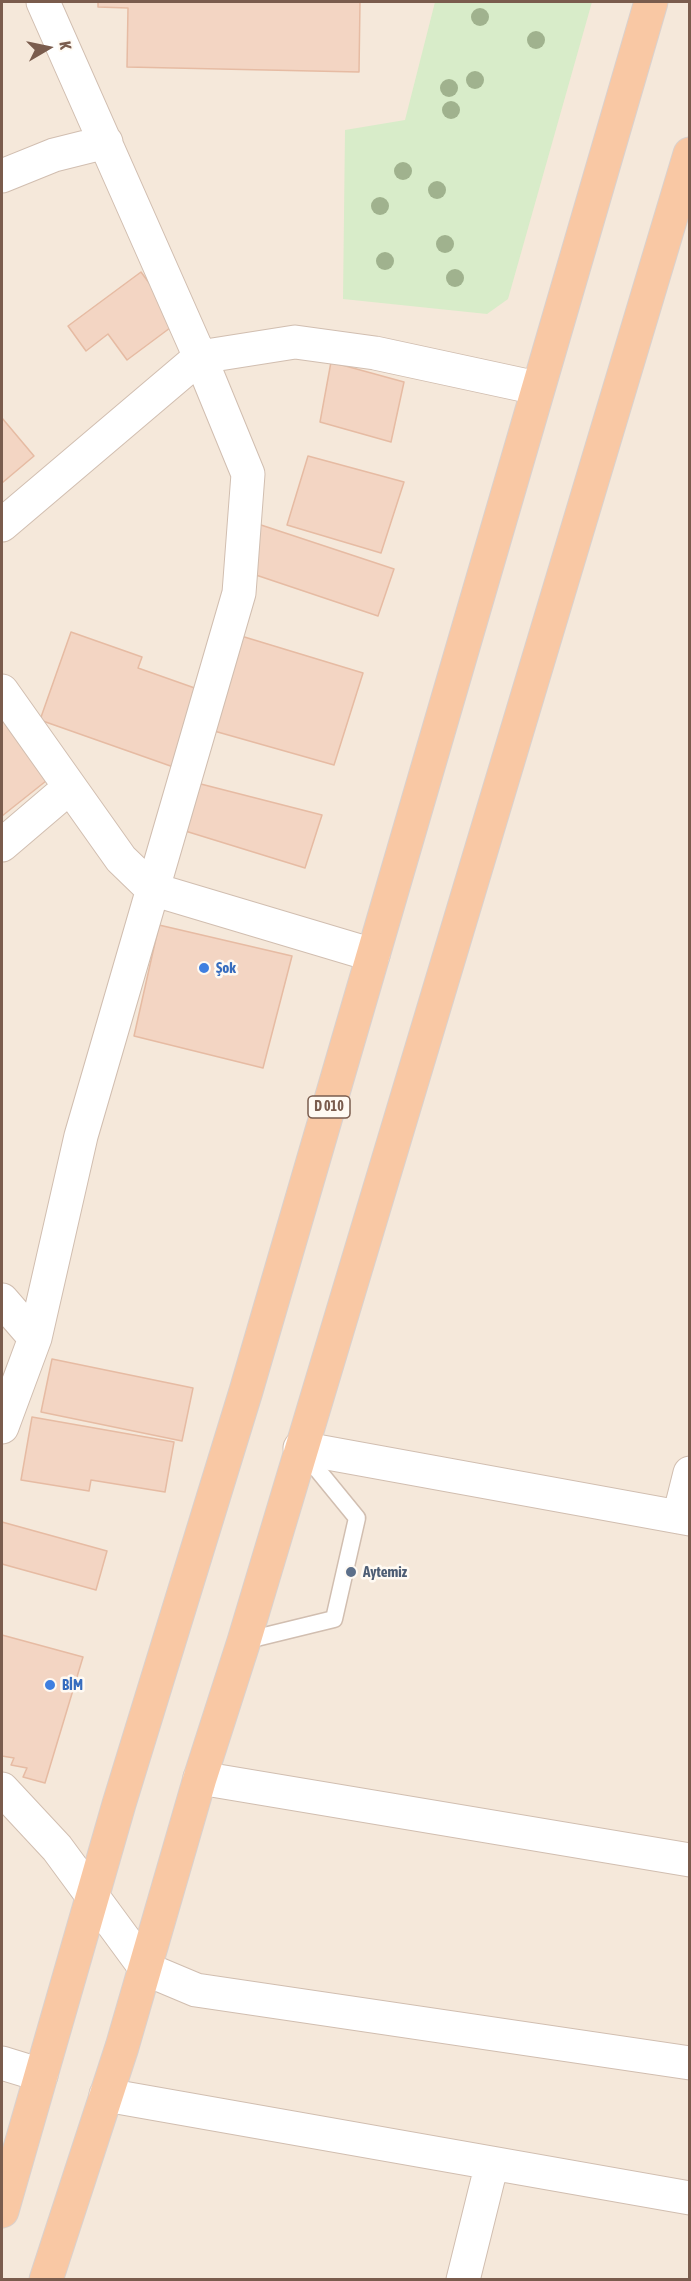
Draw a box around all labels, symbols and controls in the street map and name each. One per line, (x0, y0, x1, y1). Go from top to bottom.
north arrow (18, 18, 78, 78)
text: K (56, 40, 75, 50)
place label: Şok (216, 959, 236, 977)
marker: Şok (197, 961, 211, 975)
road number: D 010 (308, 1096, 350, 1118)
place label: Aytemiz (363, 1563, 407, 1581)
marker: Aytemiz (344, 1565, 358, 1579)
place label: BİM (62, 1676, 83, 1694)
marker: BİM (43, 1678, 57, 1692)

